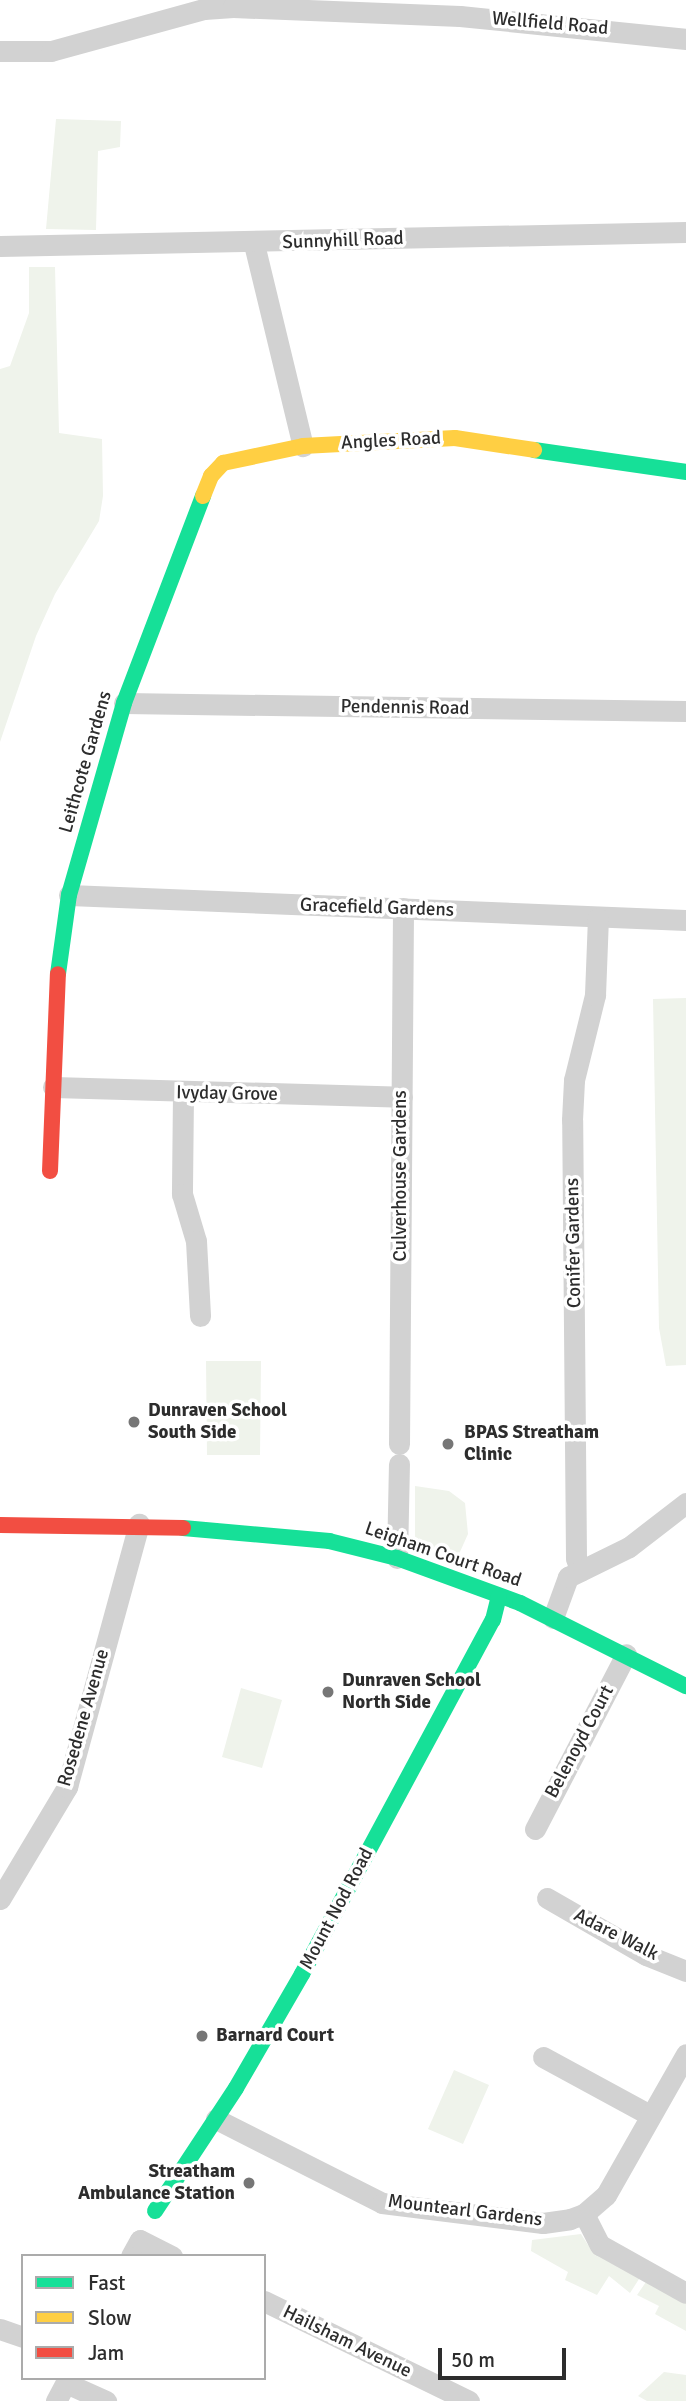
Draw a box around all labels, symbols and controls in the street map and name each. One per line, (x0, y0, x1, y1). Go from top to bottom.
street label: Wellfield Road (491, 8, 609, 40)
street label: Sunnyhill Road (282, 227, 404, 255)
street label: Angles Road (340, 427, 442, 455)
street label: Leithcote Gardens (55, 688, 117, 836)
street label: Pendennis Road (340, 695, 470, 721)
street label: Gracefield Gardens (300, 894, 454, 922)
street label: Ivyday Grove (176, 1082, 278, 1106)
street label: Culverhouse Gardens (390, 1090, 412, 1262)
street label: Conifer Gardens (561, 1178, 587, 1308)
place label: Dunraven School South Side (148, 1400, 287, 1444)
marker: Dunraven School South Side (126, 1414, 142, 1430)
place label: BPAS Streatham Clinic (464, 1422, 599, 1466)
marker: BPAS Streatham Clinic (438, 1434, 458, 1454)
street label: Leigham Court Road (362, 1518, 524, 1592)
street label: Rosedene Avenue (53, 1647, 115, 1789)
place label: Dunraven School North Side (342, 1670, 481, 1714)
street label: Belenoyd Court (541, 1682, 619, 1802)
marker: Dunraven School North Side (320, 1684, 336, 1700)
street label: Mount Nod Road (295, 1844, 379, 1974)
street label: Adare Walk (570, 1904, 662, 1966)
place label: Barnard Court (216, 2025, 334, 2047)
marker: Barnard Court (194, 2028, 210, 2044)
place label: Streatham Ambulance Station (78, 2161, 235, 2205)
marker: Streatham Ambulance Station (241, 2175, 257, 2191)
street label: Mountearl Gardens (387, 2190, 543, 2232)
legend (21, 2254, 266, 2380)
text: Fast (88, 2270, 125, 2296)
street label: Hailsham Avenue (279, 2301, 415, 2383)
text: Slow (88, 2305, 132, 2331)
scale bar (441, 2334, 569, 2378)
text: Jam (88, 2340, 124, 2366)
text: 50 m (451, 2347, 495, 2373)

